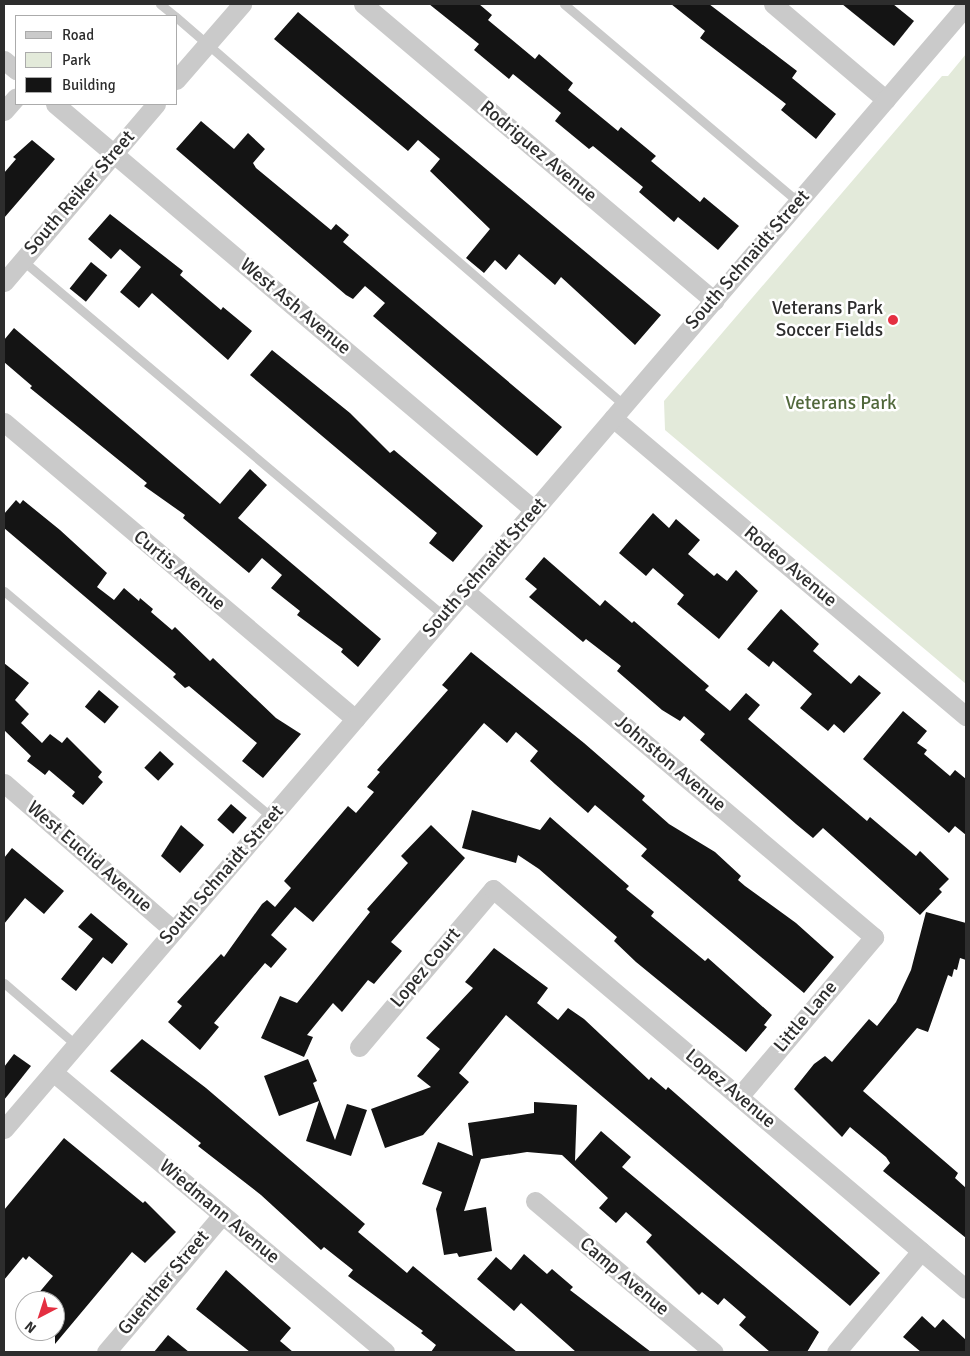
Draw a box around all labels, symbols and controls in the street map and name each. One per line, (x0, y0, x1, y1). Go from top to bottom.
legend (15, 15, 178, 105)
text: Road (62, 26, 94, 44)
text: Park (62, 51, 91, 69)
text: Building (62, 76, 116, 94)
street label: Rodriguez Avenue (475, 96, 601, 208)
street label: South Reiker Street (20, 126, 140, 260)
street label: South Schnaidt Street (681, 186, 815, 334)
street label: West Ash Avenue (235, 254, 355, 360)
place label: Veterans Park Soccer Fields (772, 298, 883, 342)
marker: Veterans Park Soccer Fields (887, 314, 899, 326)
park label: Veterans Park (785, 393, 897, 415)
street label: South Schnaidt Street (418, 494, 552, 642)
street label: Rodeo Avenue (739, 522, 841, 612)
street label: Curtis Avenue (128, 526, 230, 616)
street label: Johnston Avenue (610, 711, 730, 817)
street label: West Euclid Avenue (22, 797, 156, 917)
street label: South Schnaidt Street (155, 801, 289, 949)
street label: Lopez Court (386, 923, 466, 1013)
street label: Little Lane (770, 977, 842, 1057)
street label: Lopez Avenue (680, 1045, 780, 1133)
street label: Wiedmann Avenue (154, 1155, 284, 1269)
street label: Guenther Street (114, 1226, 214, 1340)
street label: Camp Avenue (575, 1233, 673, 1321)
north arrow (15, 1291, 65, 1341)
text: N (21, 1317, 40, 1337)

